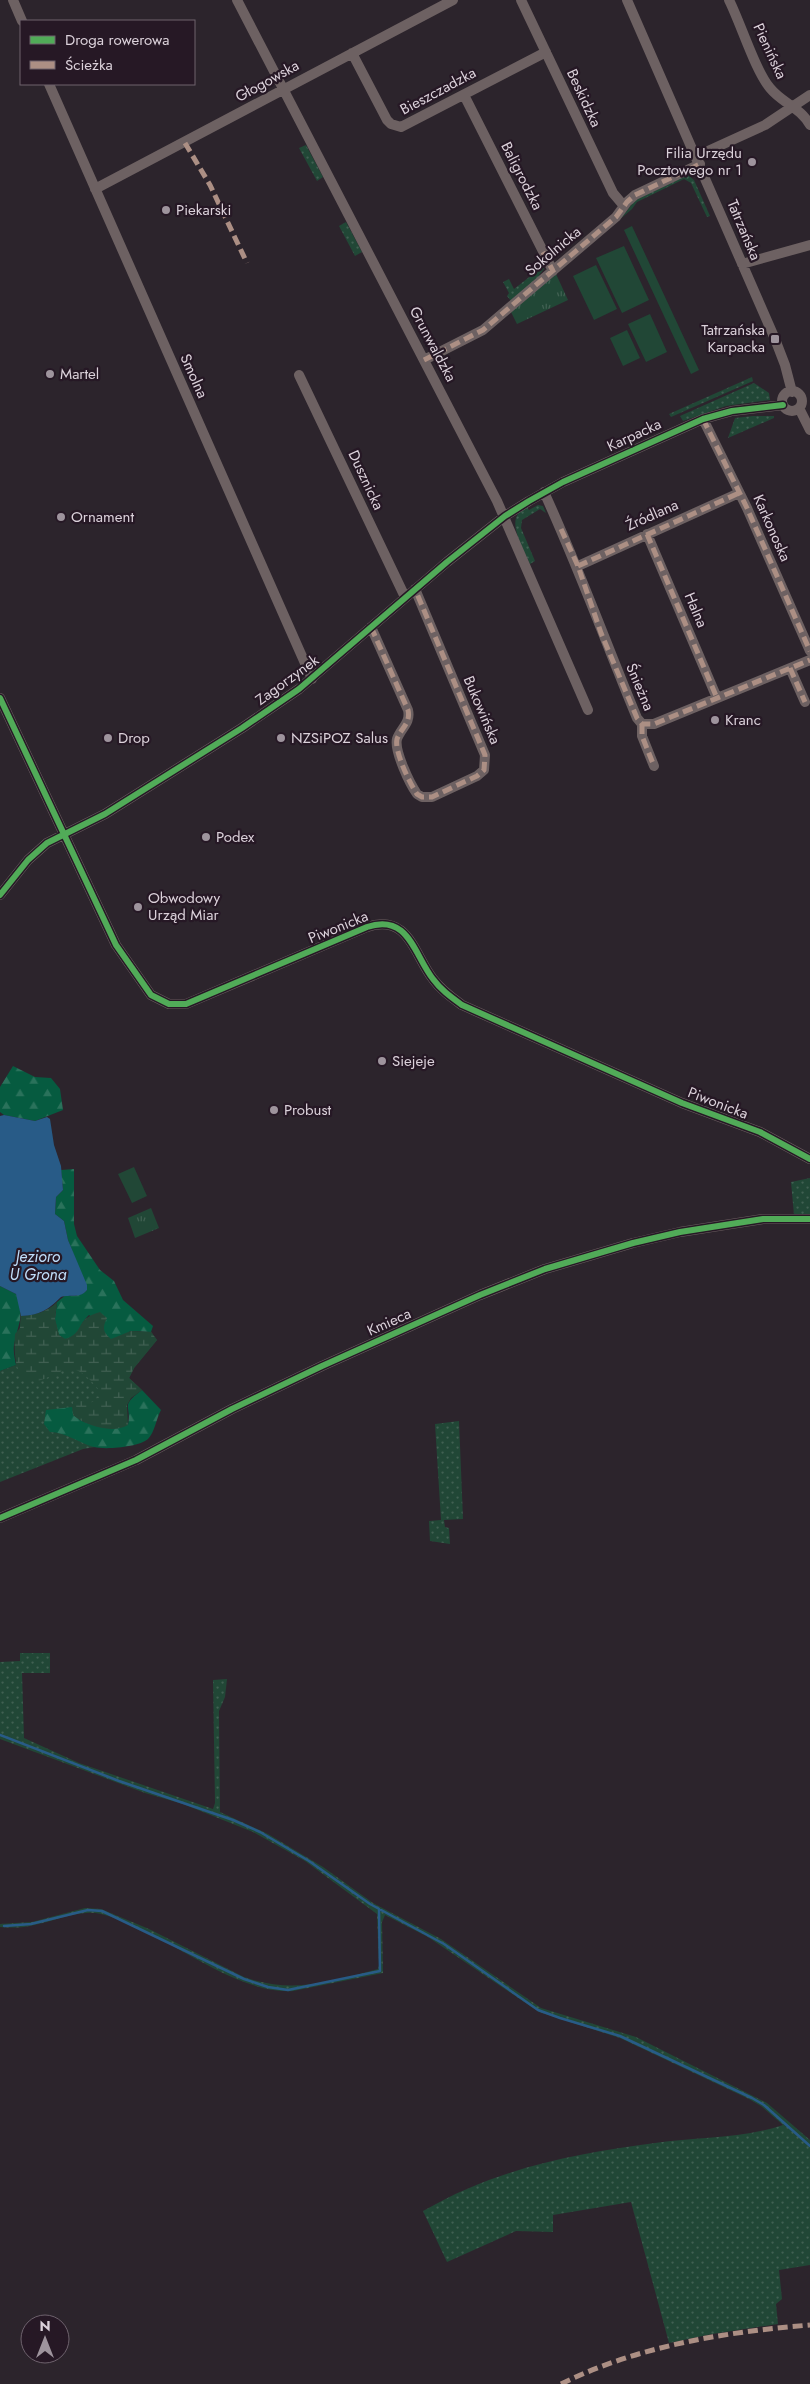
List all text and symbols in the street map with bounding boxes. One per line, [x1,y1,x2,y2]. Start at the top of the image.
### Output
street label: Pienińska [747,19,793,83]
legend [20,20,195,85]
text: Droga rowerowa [65,29,169,51]
text: Ścieżka [65,54,113,76]
street label: Głogowska [231,54,303,108]
street label: Bieszczadzka [396,62,480,120]
street label: Beskidzka [561,65,607,131]
street label: Baligrodzka [495,138,549,214]
place label: Filia Urzędu Pocztowego nr 1 [637,142,742,181]
marker: Filia Urzędu Pocztowego nr 1 [746,156,758,168]
street label: Tatrzańska [721,196,767,264]
place label: Piekarski [176,199,231,221]
marker: Piekarski [160,204,172,216]
street label: Sokolnicka [520,221,586,281]
street label: Grunwaldzka [404,302,462,386]
place label: Tatrzańska Karpacka [701,319,765,358]
marker: Tatrzańska Karpacka [769,333,781,345]
street label: Smolna [174,350,214,402]
place label: Martel [60,363,99,385]
marker: Martel [44,368,56,380]
street label: Karpacka [603,413,665,457]
street label: Dusznicka [343,446,389,514]
street label: Karkonoska [747,491,797,565]
street label: Źródlana [622,494,682,536]
place label: Ornament [71,506,134,528]
marker: Ornament [55,511,67,523]
street label: Halna [679,589,713,631]
street label: Zagorzynek [251,649,324,711]
street label: Śnieżna [620,660,660,714]
street label: Bukowińska [458,672,506,748]
place label: Kranc [725,709,761,731]
marker: Kranc [709,714,721,726]
place label: Drop [118,727,150,749]
place label: NZSiPOZ Salus [291,727,388,749]
marker: Drop [102,732,114,744]
marker: NZSiPOZ Salus [275,732,287,744]
place label: Podex [216,826,255,848]
marker: Podex [200,831,212,843]
place label: Obwodowy Urząd Miar [148,887,221,926]
marker: Obwodowy Urząd Miar [132,901,144,913]
street label: Piwonicka [305,905,371,949]
place label: Siejeje [392,1050,435,1072]
marker: Siejeje [376,1055,388,1067]
street label: Piwonicka [685,1081,751,1125]
place label: Probust [284,1099,332,1121]
marker: Probust [268,1104,280,1116]
water label: Jezioro U Grona [9,1245,67,1286]
street label: Kmieca [363,1303,415,1341]
north arrow [20,2314,70,2364]
text: N [39,2316,51,2336]

